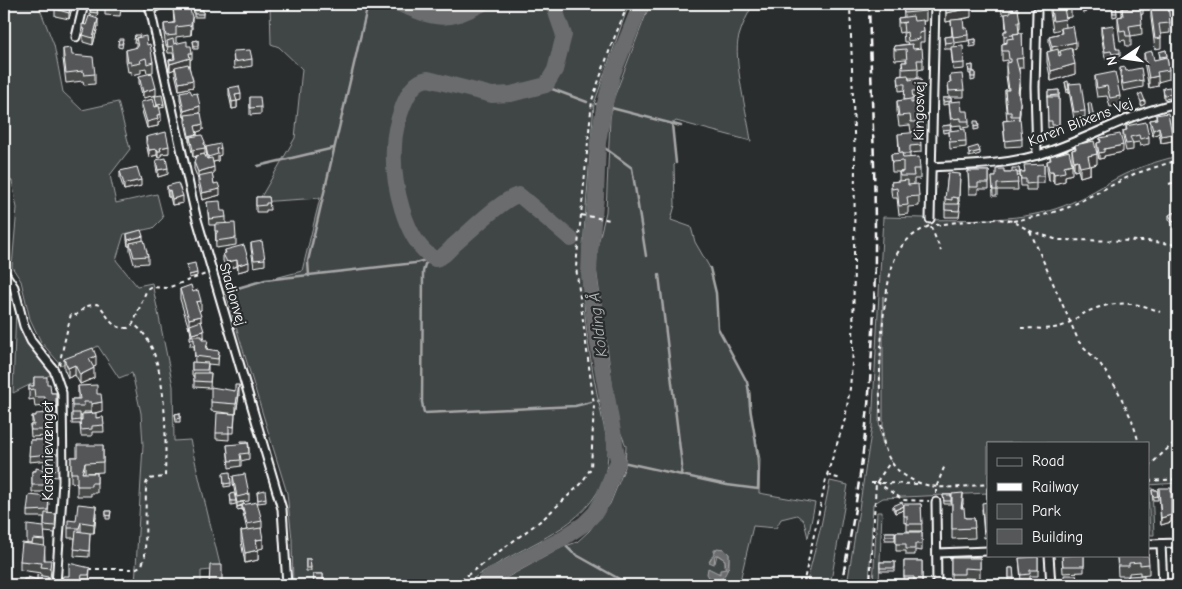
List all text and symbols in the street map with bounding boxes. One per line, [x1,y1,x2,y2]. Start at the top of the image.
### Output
north arrow [1100,32,1150,82]
text: N [1103,54,1121,67]
street label: Kingosvej [909,81,929,141]
street label: Karen Blixens Vej [1025,94,1135,150]
street label: Stadionvej [215,261,251,327]
water label: Kolding Å [584,292,611,358]
street label: Kastanievænget [39,401,57,501]
legend [987,442,1150,556]
text: Road [1032,452,1064,470]
text: Railway [1032,478,1079,496]
text: Park [1032,502,1061,520]
text: Building [1032,528,1083,546]

